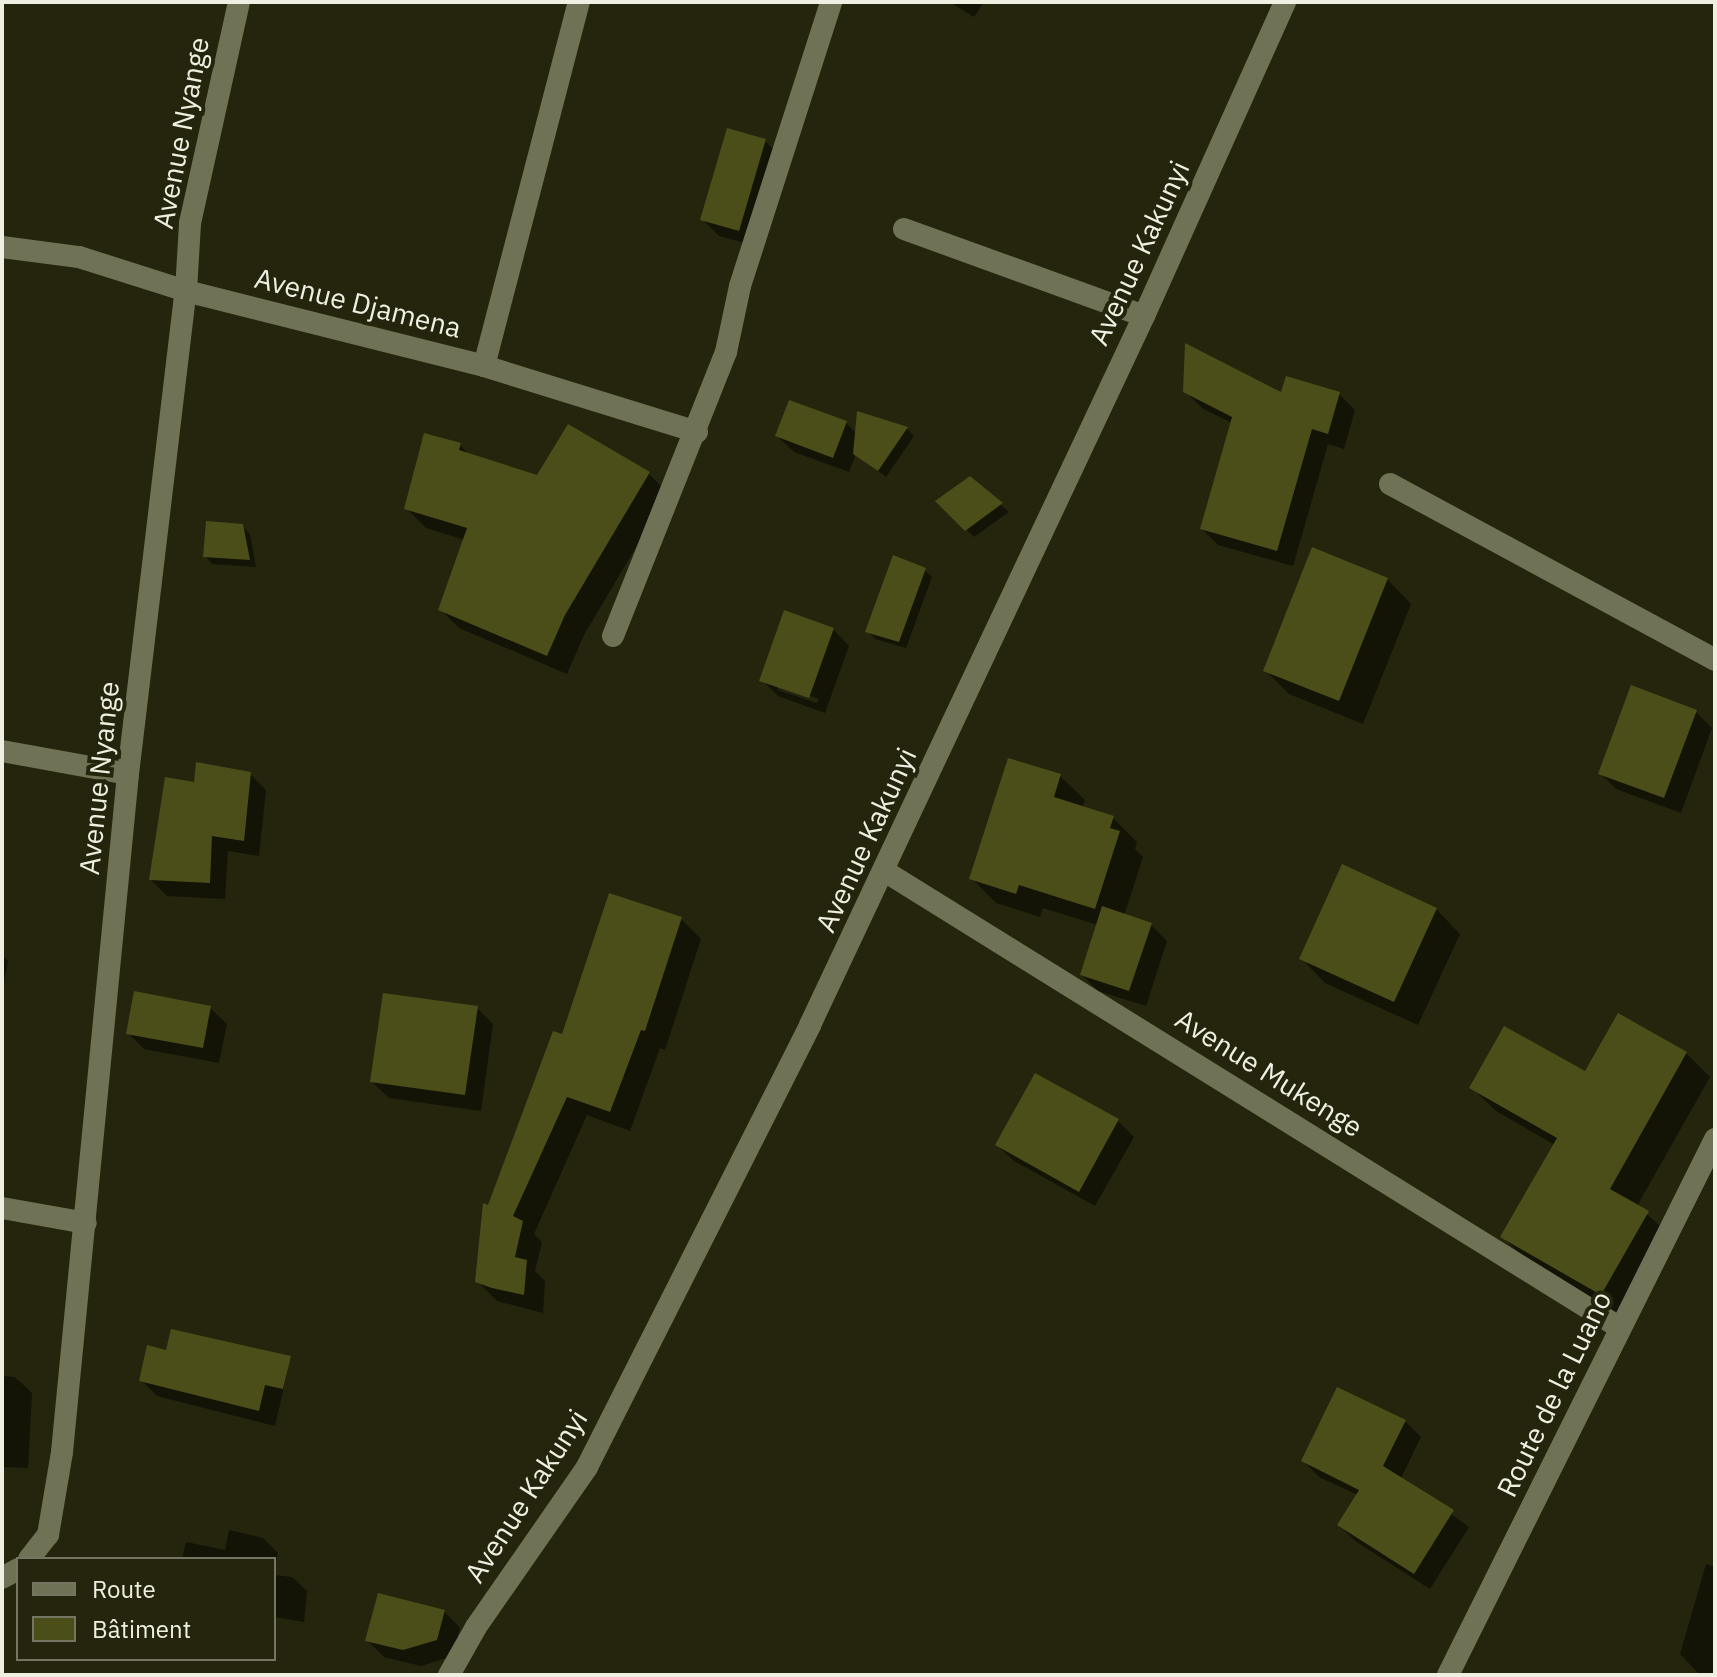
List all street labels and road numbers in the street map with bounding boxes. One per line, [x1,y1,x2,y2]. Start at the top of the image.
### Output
street label: Avenue Nyange [146,34,216,232]
street label: Avenue Kakunyi [1082,156,1196,350]
street label: Avenue Djamena [251,261,465,345]
street label: Avenue Nyange [72,680,126,876]
street label: Avenue Kakunyi [809,743,923,937]
street label: Avenue Mukenge [1169,1002,1369,1144]
street label: Route de la Luano [1490,1286,1618,1502]
street label: Avenue Kakunyi [458,1403,594,1589]

